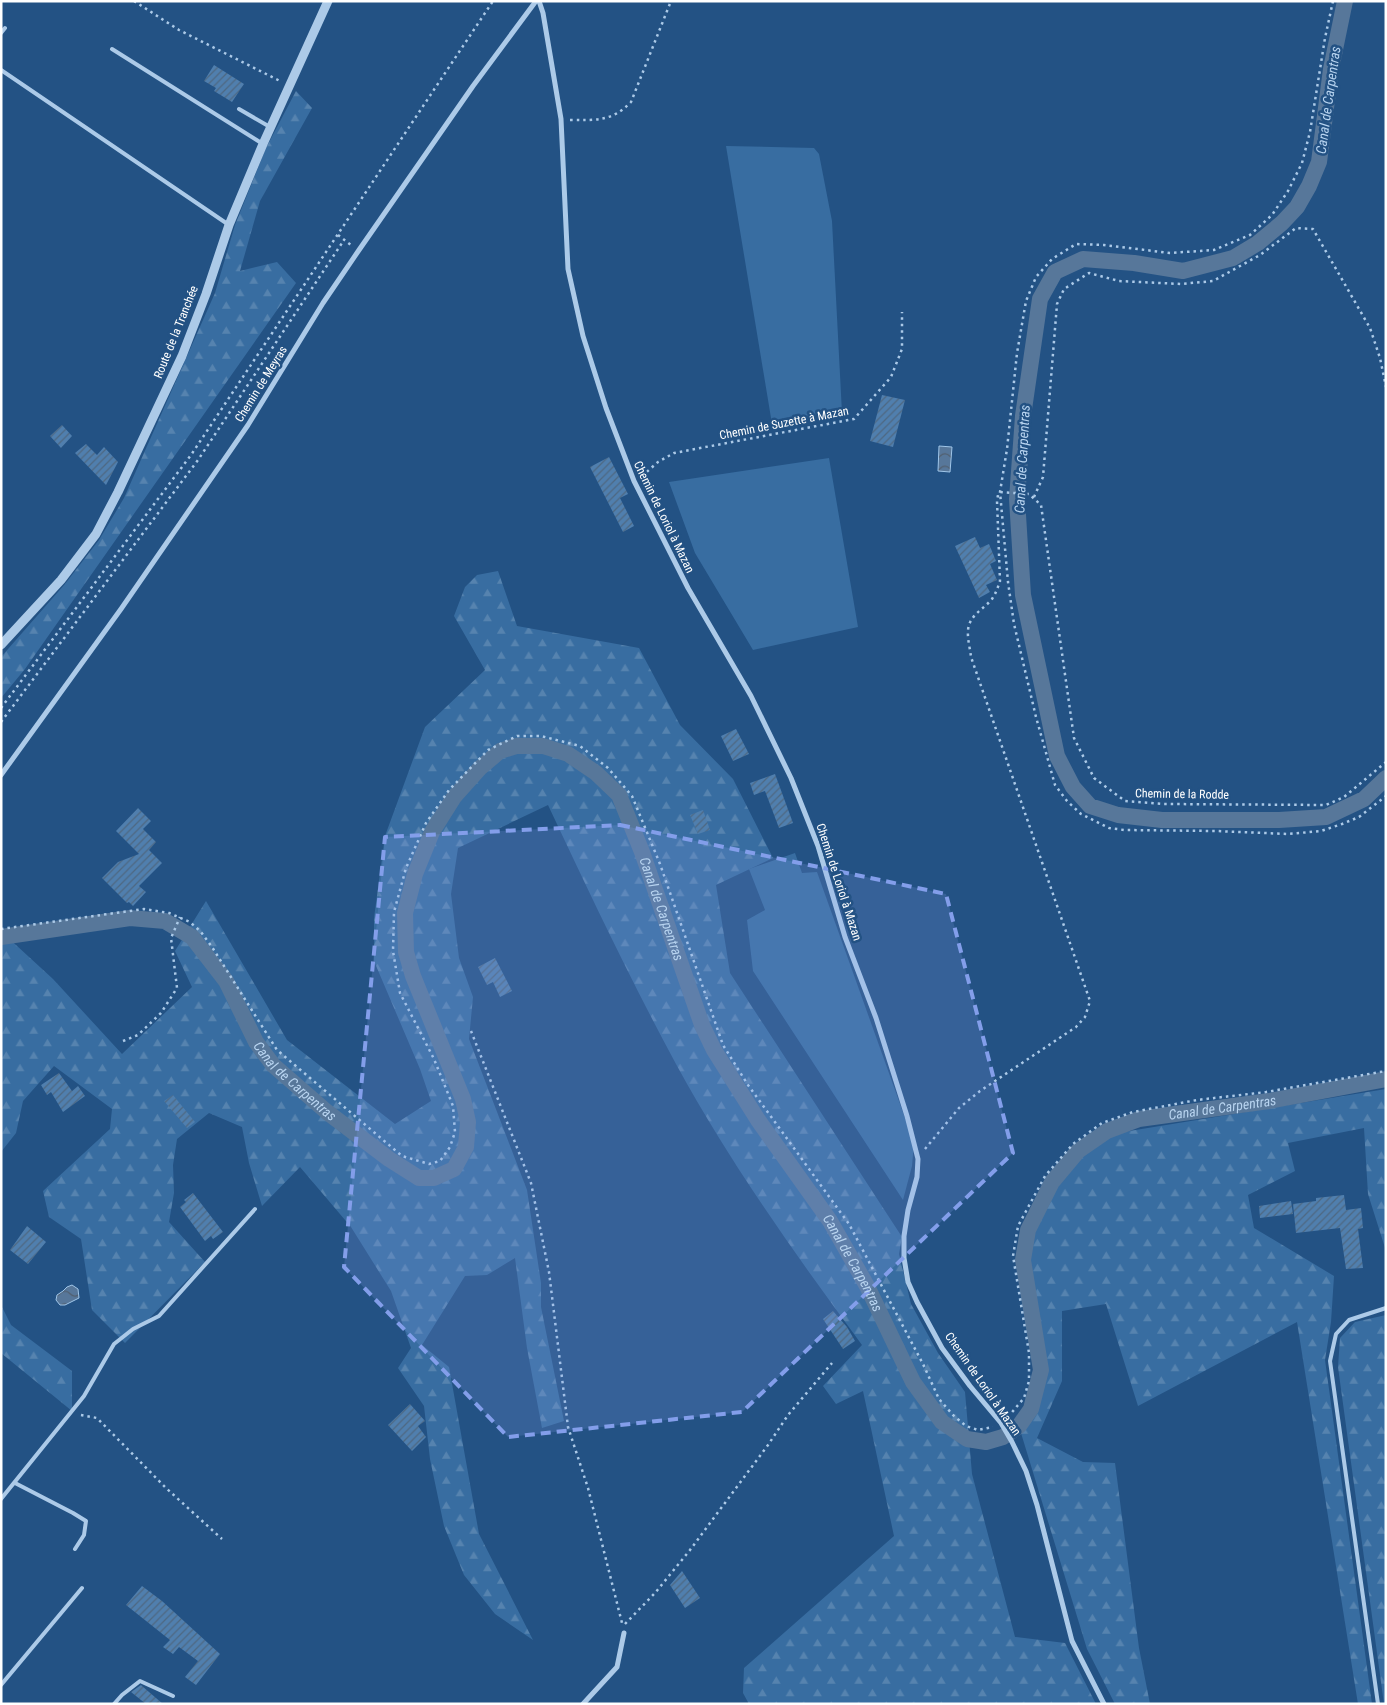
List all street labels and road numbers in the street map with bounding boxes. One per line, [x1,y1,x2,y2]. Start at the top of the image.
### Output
street label: Route de la Tranchée [151,283,201,380]
street label: Chemin de Meyras [232,343,290,425]
street label: Chemin de Suzette à Mazan [718,404,850,442]
street label: Chemin de Loriol à Mazan [631,459,697,575]
street label: Chemin de la Rodde [1135,786,1230,802]
street label: Chemin de Loriol à Mazan [813,821,865,943]
street label: Chemin de Loriol à Mazan [942,1330,1024,1438]

